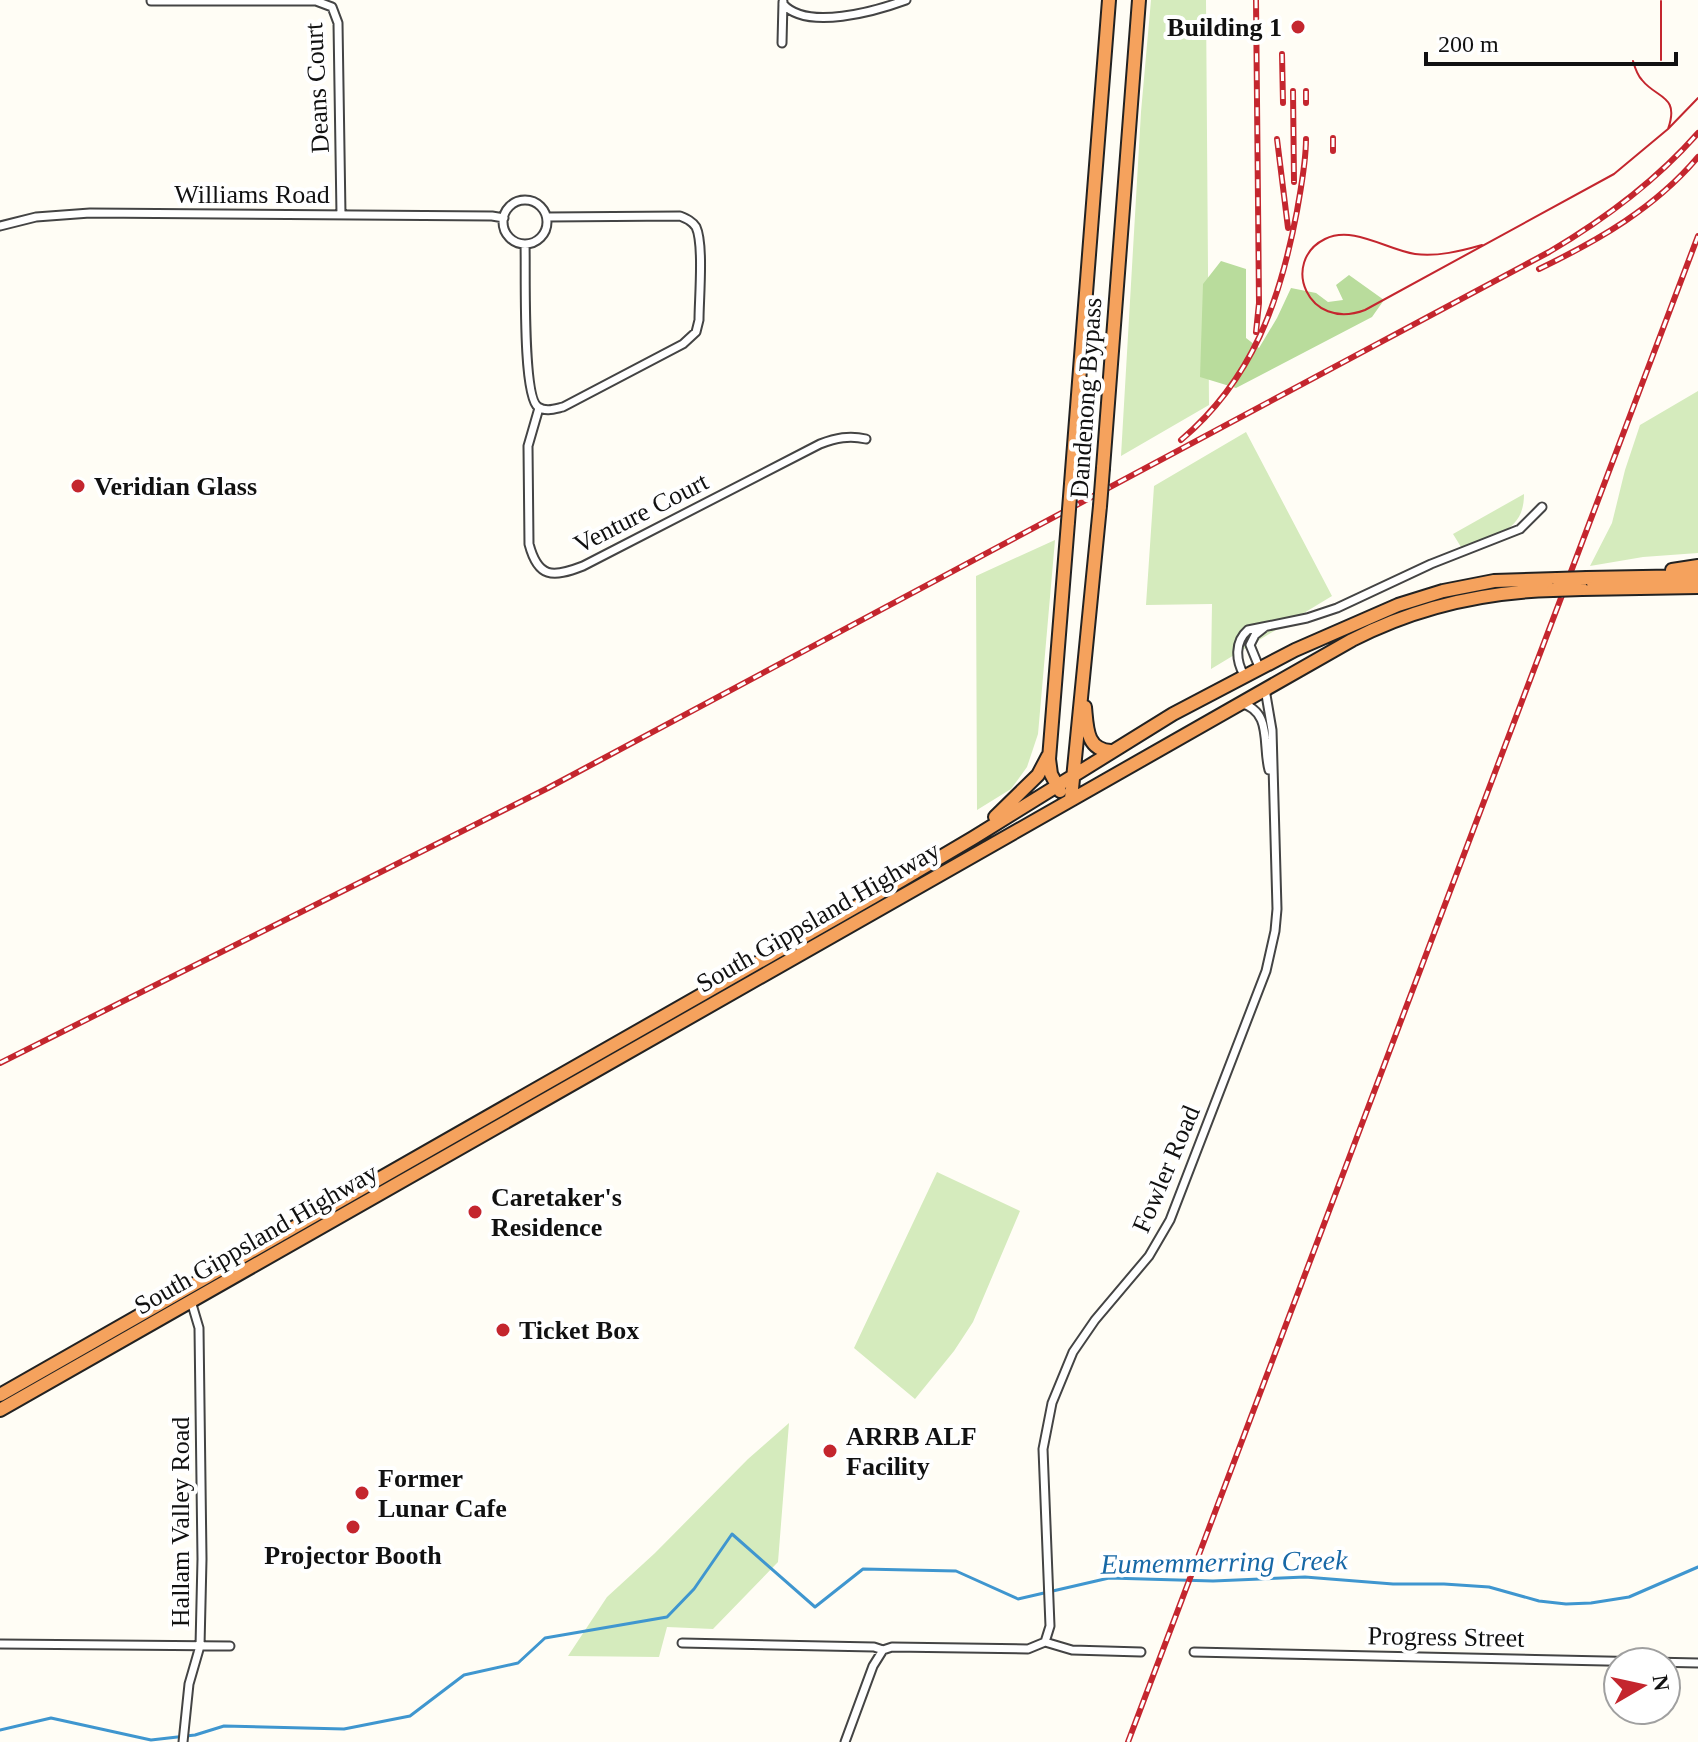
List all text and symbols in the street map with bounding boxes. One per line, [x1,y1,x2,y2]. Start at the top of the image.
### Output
place label: Building 1 [1167,13,1282,42]
scale bar [1426,16,1676,66]
marker: Building 1 [1289,18,1307,36]
street label: Deans Court [299,21,335,154]
text: 200 m [1438,31,1499,57]
street label: Williams Road [174,180,330,209]
street label: Dandenong Bypass [1065,296,1107,500]
street label: Venture Court [569,466,714,559]
place label: Veridian Glass [94,472,257,501]
marker: Veridian Glass [69,477,87,495]
street label: South Gippsland Highway [691,835,945,999]
street label: Fowler Road [1126,1101,1206,1237]
street label: South Gippsland Highway [129,1157,383,1321]
place label: Caretaker's Residence [491,1183,622,1242]
marker: Caretaker's Residence [466,1203,484,1221]
place label: Ticket Box [519,1316,639,1345]
marker: Ticket Box [494,1321,512,1339]
street label: Hallam Valley Road [166,1417,195,1627]
place label: ARRB ALF Facility [846,1422,977,1481]
marker: ARRB ALF Facility [821,1442,839,1460]
place label: Former Lunar Cafe [378,1464,507,1523]
marker: Former Lunar Cafe [353,1484,371,1502]
marker: Projector Booth [344,1518,362,1536]
place label: Projector Booth [264,1541,442,1570]
water label: Eumemmerring Creek [1099,1544,1348,1580]
street label: Progress Street [1367,1621,1525,1653]
north arrow [1602,1646,1682,1726]
text: N [1648,1673,1675,1693]

